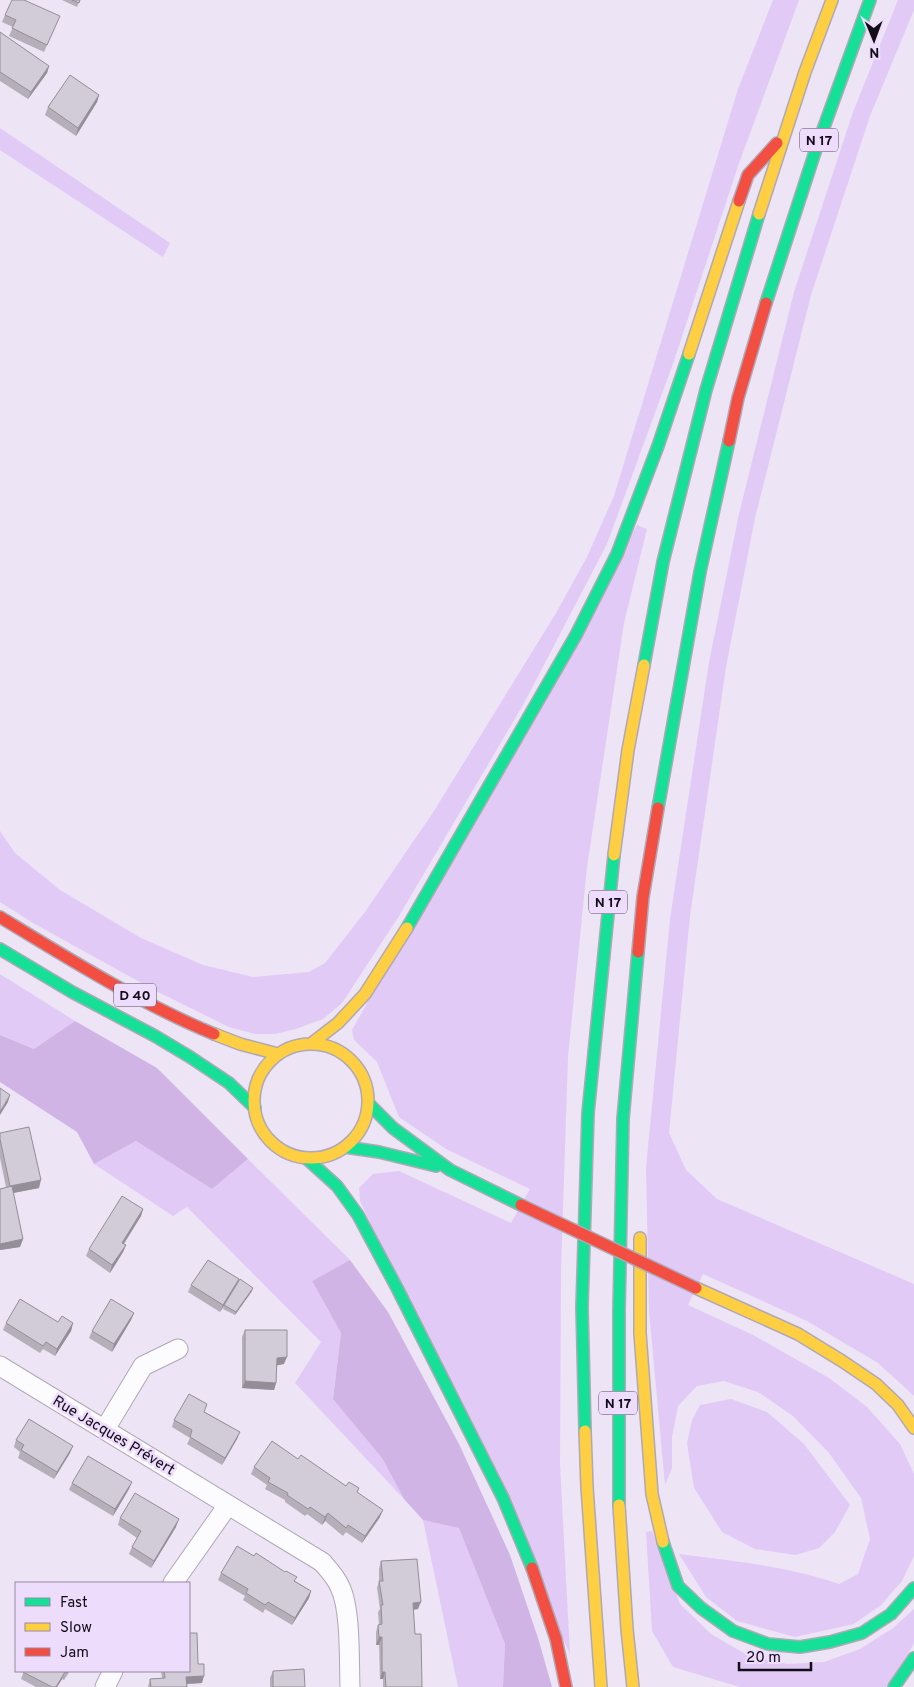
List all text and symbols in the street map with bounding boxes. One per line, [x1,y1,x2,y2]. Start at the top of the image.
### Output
north arrow [849,15,899,65]
text: N [869,43,879,60]
road number: N 17 [800,128,838,152]
road number: N 17 [589,890,627,914]
road number: D 40 [114,984,156,1006]
street label: Rue Jacques Prévert [49,1392,178,1480]
road number: N 17 [599,1392,637,1415]
legend [15,1582,190,1672]
text: Fast [60,1594,88,1613]
text: Slow [60,1619,92,1638]
scale bar [739,1640,812,1672]
text: Jam [60,1644,89,1663]
text: 20 m [746,1649,781,1668]

